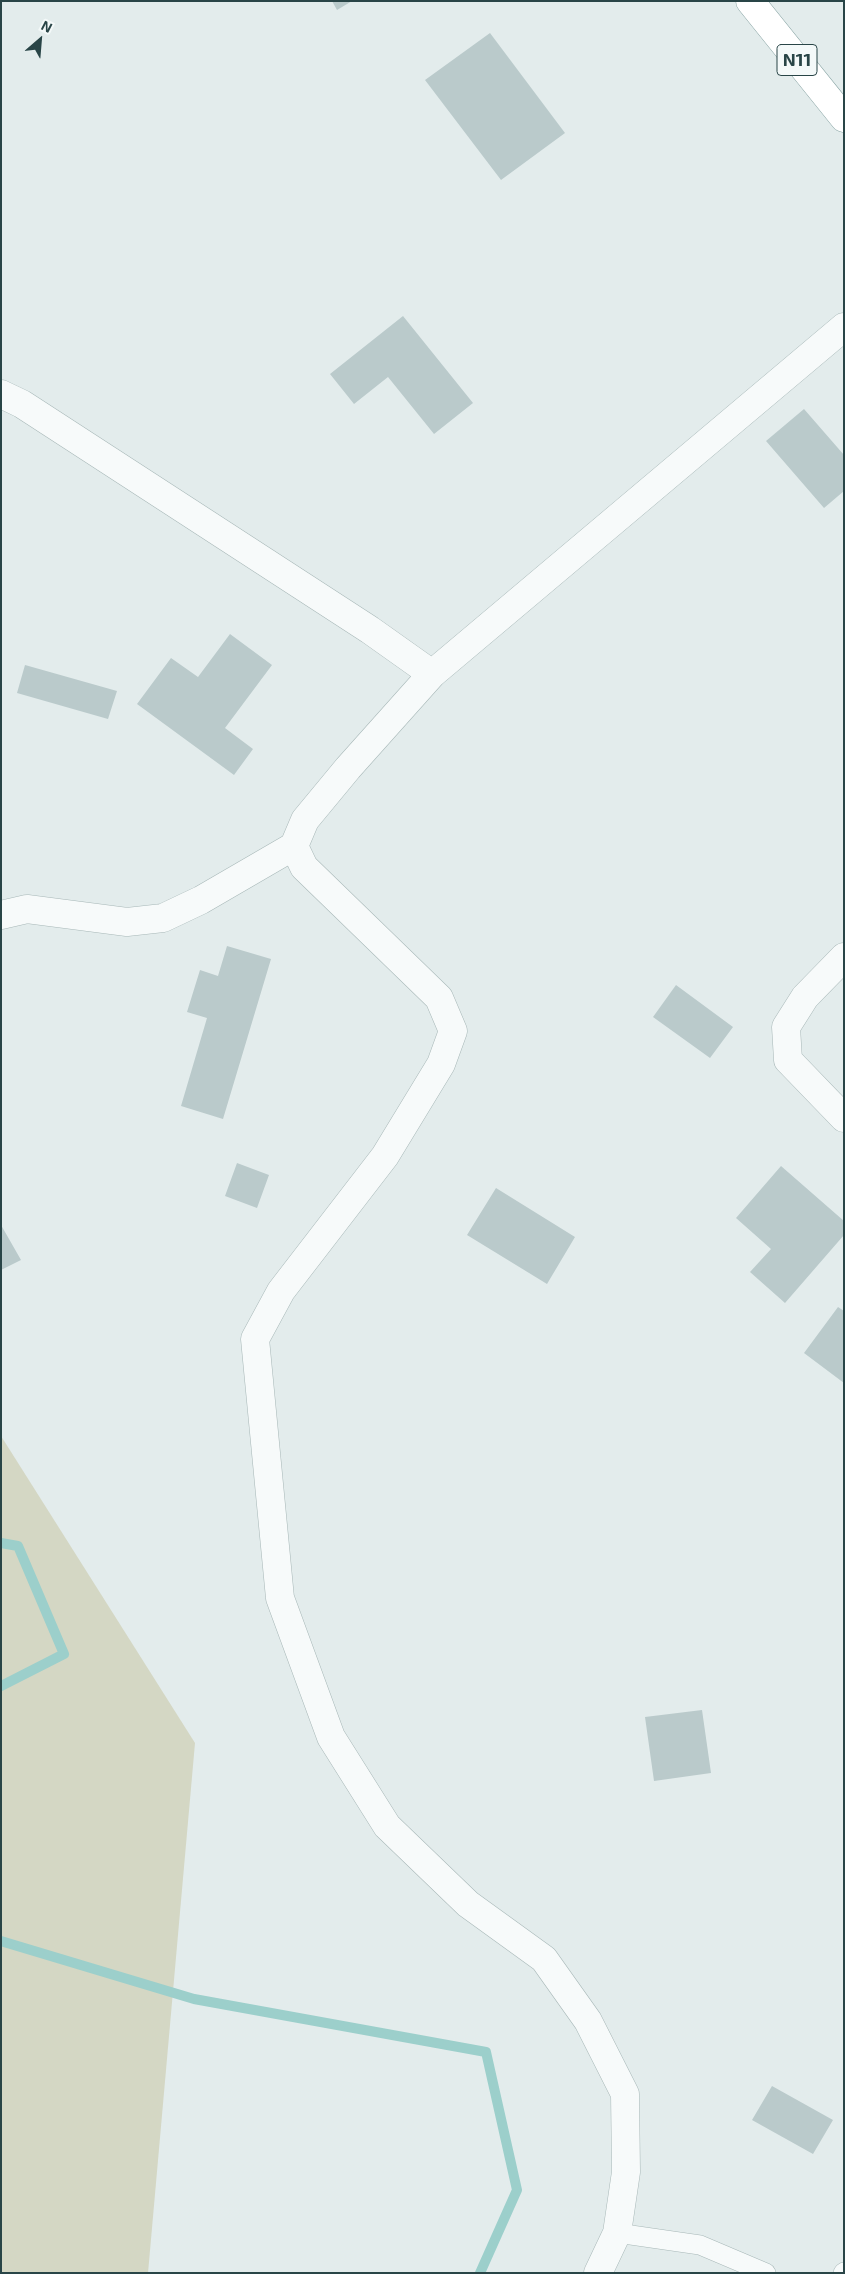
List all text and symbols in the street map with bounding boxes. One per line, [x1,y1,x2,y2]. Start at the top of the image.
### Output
north arrow [15,15,65,65]
text: N [39,16,55,36]
road number: N11 [777,44,817,76]

